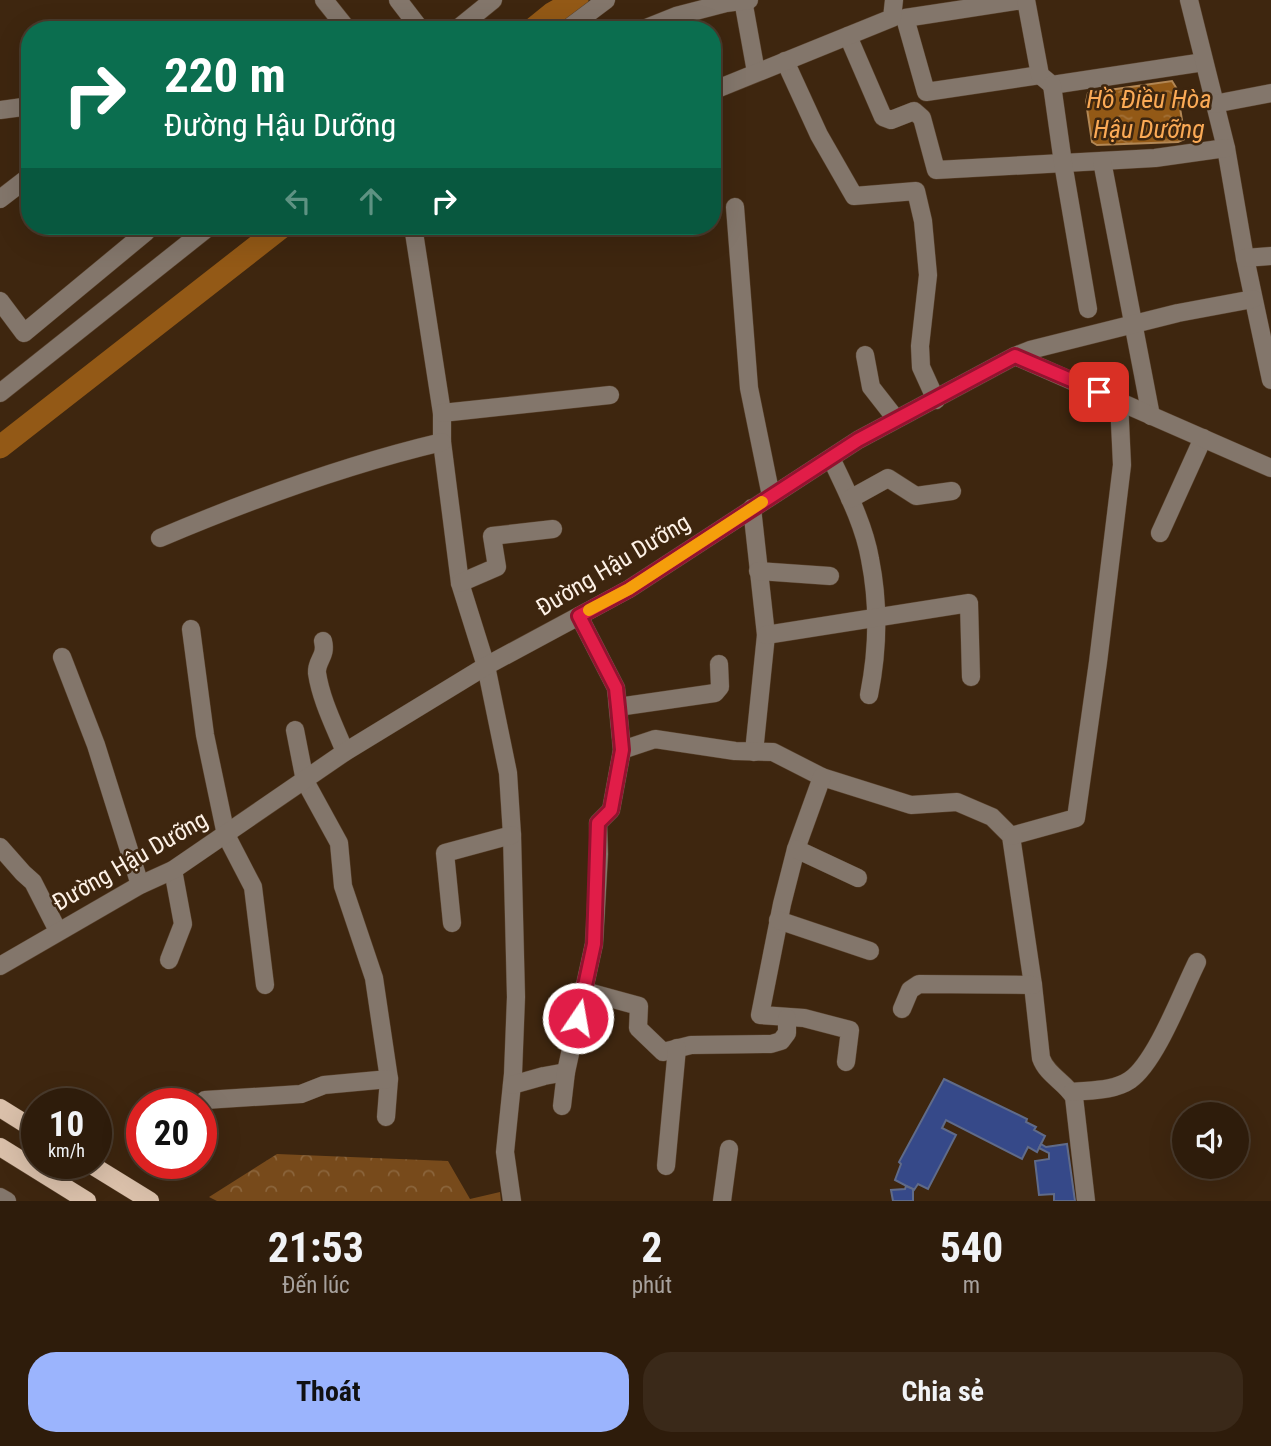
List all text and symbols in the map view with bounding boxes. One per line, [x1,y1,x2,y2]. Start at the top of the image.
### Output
text: 220 m [164,47,286,104]
icon: right [49,49,140,140]
water label: Hồ Điều Hòa Hậu Dưỡng [1086,84,1212,144]
text: Đường Hậu Dưỡng [164,106,396,144]
icon: left [279,182,317,220]
icon: ahead [352,182,390,220]
icon: right [425,182,463,220]
pin [1069,362,1129,422]
icon: arrive [1080,373,1118,411]
street label: Đường Hậu Dưỡng [531,508,695,622]
street label: Đường Hậu Dưỡng [48,805,212,917]
position arrow [541,981,615,1055]
speed limit sign: 20 [126,1088,217,1179]
map controls [1172,1102,1249,1179]
button: sound [1172,1102,1249,1179]
text: 10 [49,1104,84,1145]
text: km/h [48,1140,85,1161]
text: 21:53 [268,1223,364,1272]
text: 2 [641,1223,662,1272]
text: 540 [940,1223,1003,1272]
text: Đến lúc [282,1272,350,1299]
text: phút [632,1272,672,1299]
text: m [963,1272,980,1299]
button: Thoát [28,1352,629,1432]
button: Chia sẻ [643,1352,1243,1432]

